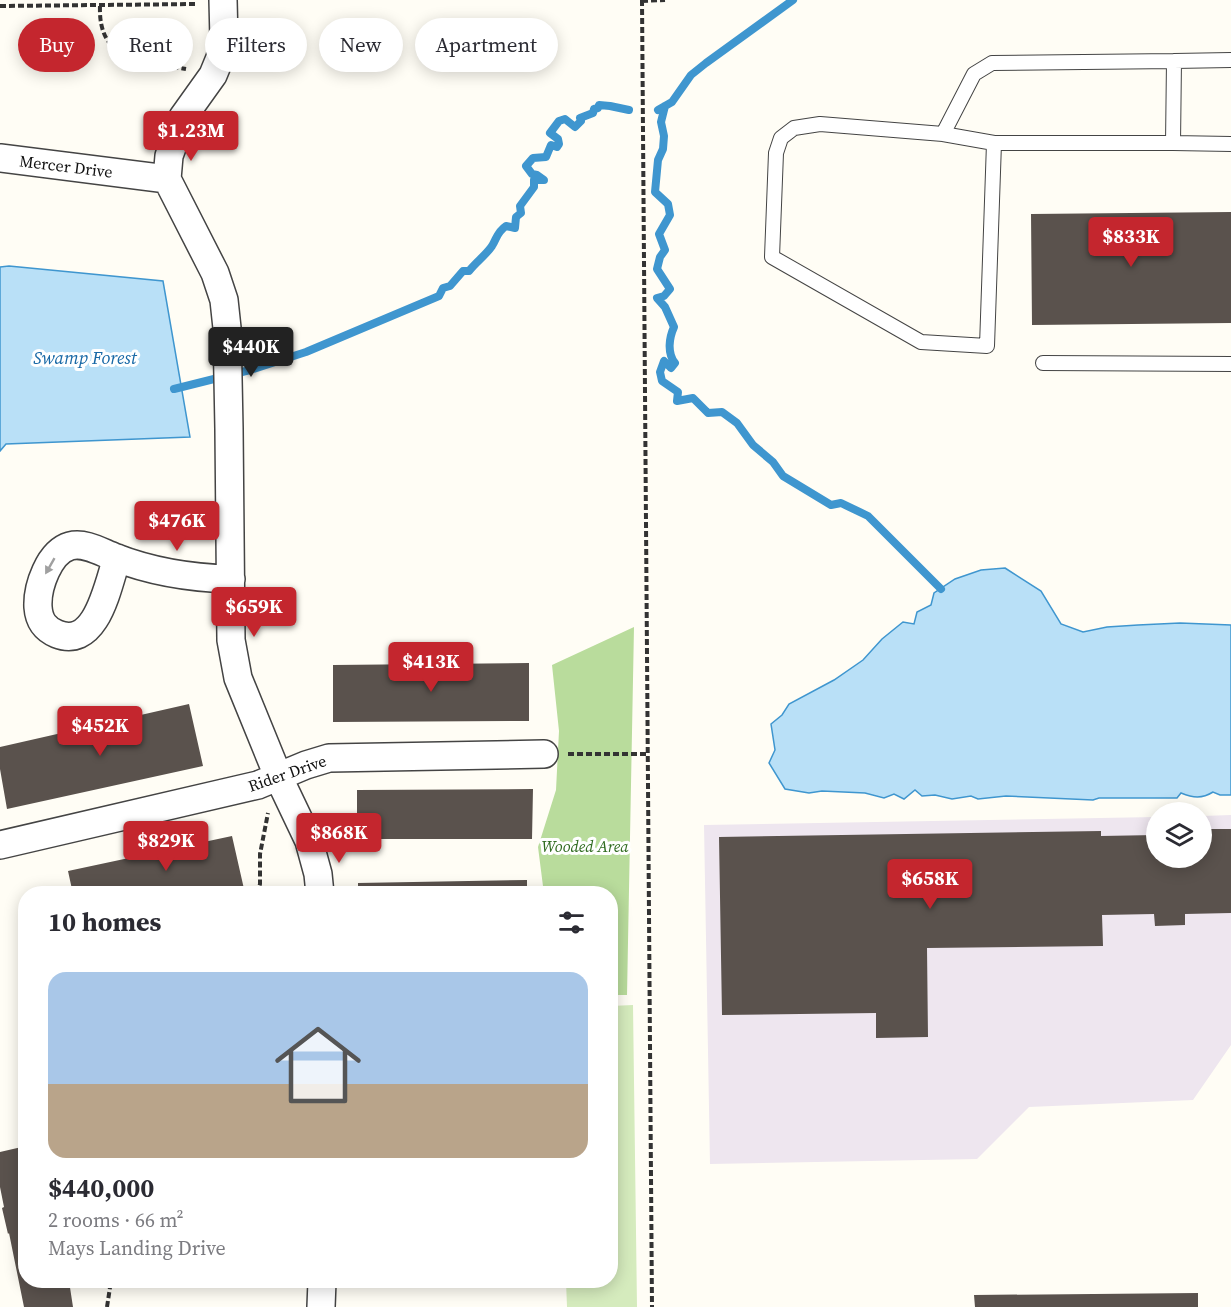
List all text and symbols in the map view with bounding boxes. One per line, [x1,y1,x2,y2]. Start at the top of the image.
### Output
chip: Buy [18,18,95,72]
chip: Rent [107,18,193,72]
chip: Filters [205,18,307,72]
chip: New [319,18,403,72]
chip: Apartment [415,18,558,72]
pin: $1.23M [142,111,240,162]
text: $1.23M [157,116,225,144]
street label: Mercer Drive [18,149,114,183]
pin: $833K [1089,217,1173,268]
text: $833K [1102,222,1160,250]
pin: $440K [209,327,293,378]
text: $440K [222,332,280,360]
water label: Swamp Forest [33,345,138,370]
pin: $476K [135,501,219,552]
text: $476K [148,506,206,534]
one-way arrow [45,558,55,575]
pin: $659K [212,587,296,638]
text: $659K [225,592,283,620]
pin: $413K [389,642,473,693]
text: $413K [402,647,460,675]
pin: $452K [58,706,142,757]
text: $452K [71,711,129,739]
street label: Rider Drive [245,749,329,797]
map controls [1146,802,1212,868]
button: layers [1146,802,1212,868]
pin: $868K [297,813,381,864]
text: $868K [310,818,368,846]
pin: $829K [124,821,208,872]
text: $829K [137,826,195,854]
park label: Wooded Area [541,835,629,857]
pin: $658K [888,859,972,910]
text: $658K [901,864,959,892]
text: 10 homes [48,904,161,940]
icon: filters [555,906,588,939]
icon: home [264,1011,372,1119]
text: $440,000 [48,1170,154,1206]
text: 2 rooms · 66 m² [48,1206,184,1234]
text: Mays Landing Drive [48,1234,226,1262]

